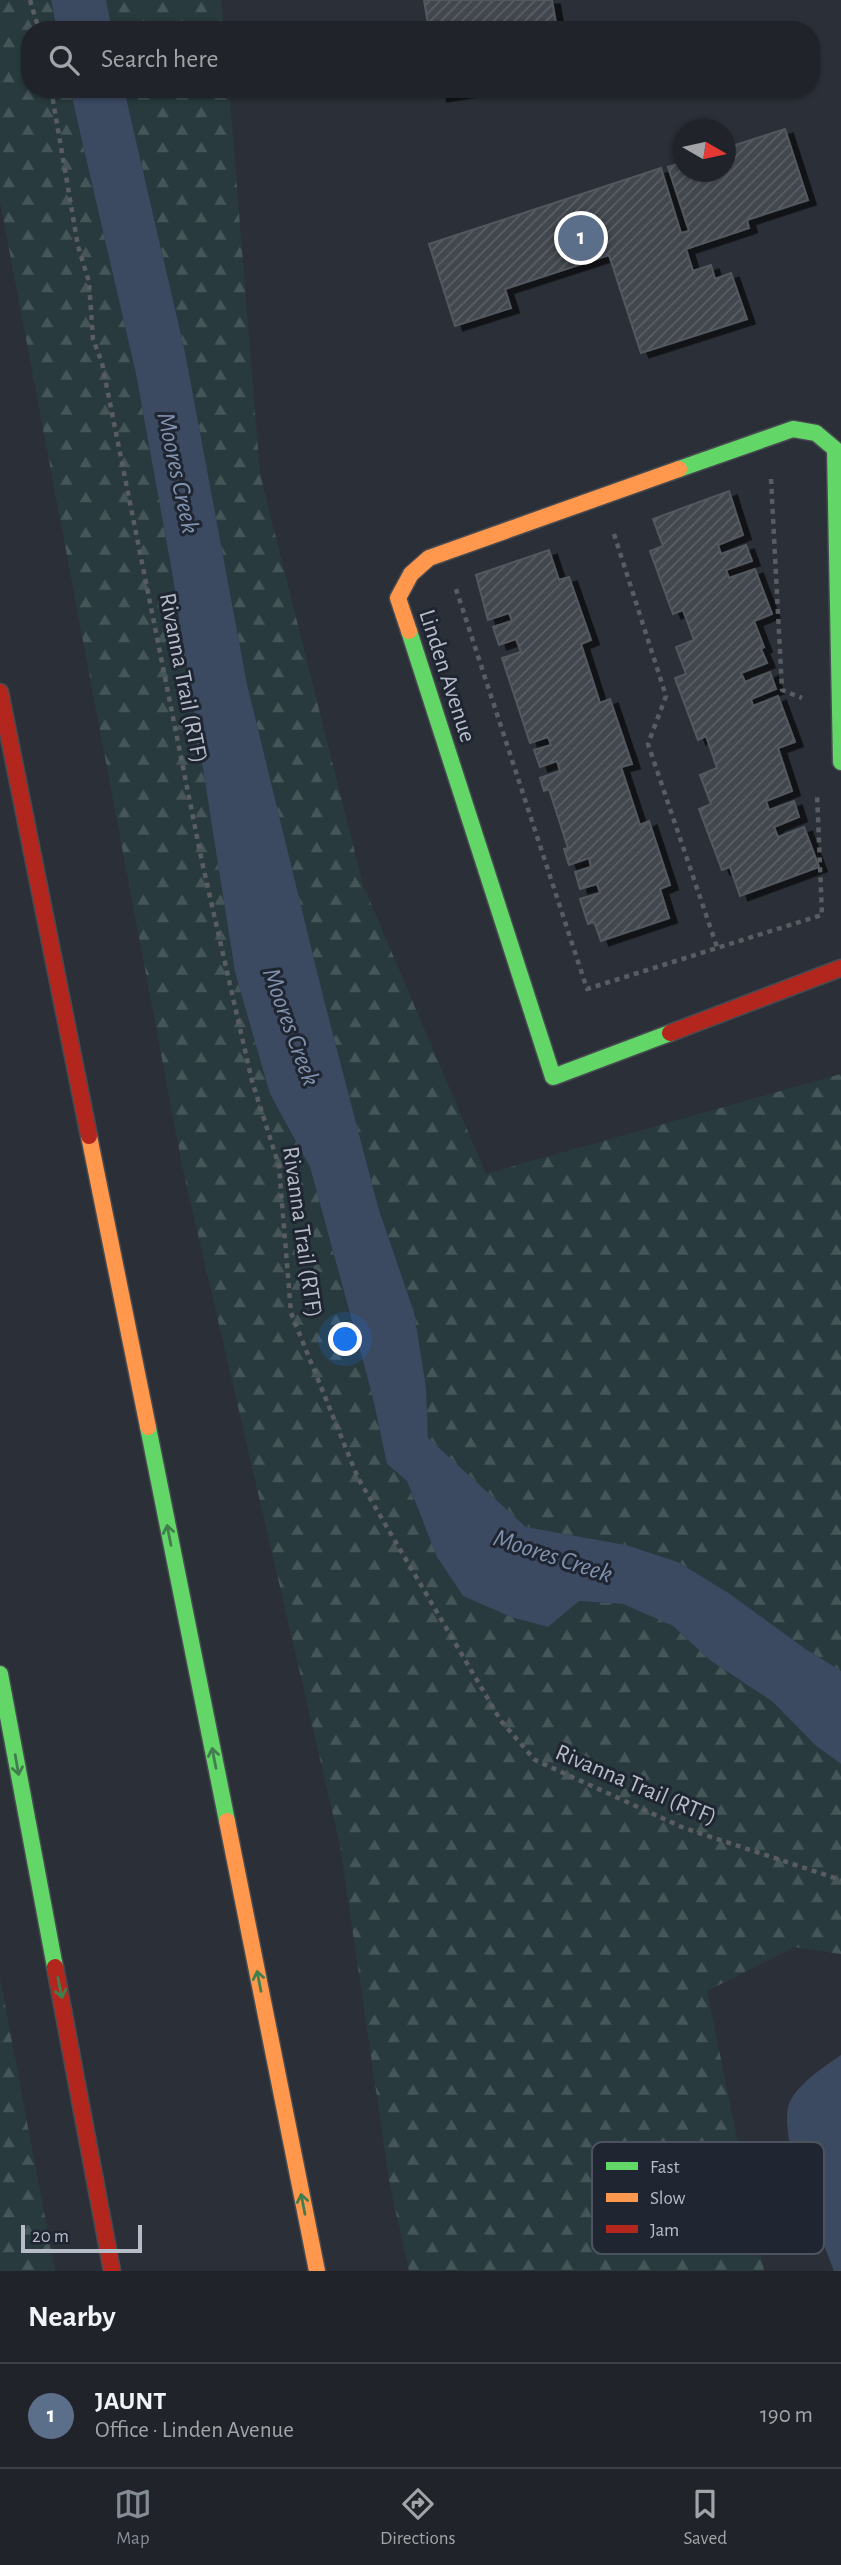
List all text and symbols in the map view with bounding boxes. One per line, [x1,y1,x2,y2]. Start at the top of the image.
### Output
search box [21,21,820,98]
icon: search [45,41,83,79]
text: Search here [101,46,219,72]
north arrow [673,119,736,182]
pin: 1 [558,212,604,264]
water label: Moores Creek [152,410,204,536]
street label: Rivanna Trail (RTF) [155,591,211,765]
street label: Linden Avenue [414,607,480,745]
water label: Moores Creek [258,965,324,1089]
street label: Rivanna Trail (RTF) [278,1145,326,1319]
your location [328,1322,362,1356]
one-way arrow [162,1524,175,1547]
water label: Moores Creek [490,1525,616,1587]
street label: Rivanna Trail (RTF) [552,1740,720,1830]
one-way arrow [206,1747,220,1770]
one-way arrow [10,1753,24,1776]
one-way arrow [251,1970,265,1993]
one-way arrow [53,1976,67,1999]
legend [592,2142,824,2254]
text: Fast [650,2158,680,2177]
text: Slow [650,2189,686,2208]
one-way arrow [296,2193,310,2216]
text: Jam [650,2221,679,2240]
scale bar [21,2222,142,2254]
text: 20 m [32,2227,69,2246]
text: Nearby [28,2302,116,2332]
text: JAUNT [95,2388,166,2414]
text: 1 [47,2404,55,2427]
text: 190 m [760,2404,813,2427]
text: Office · Linden Avenue [95,2419,294,2442]
tab: Map [114,2485,152,2550]
tab: Directions [380,2485,456,2550]
tab: Saved [684,2485,727,2550]

